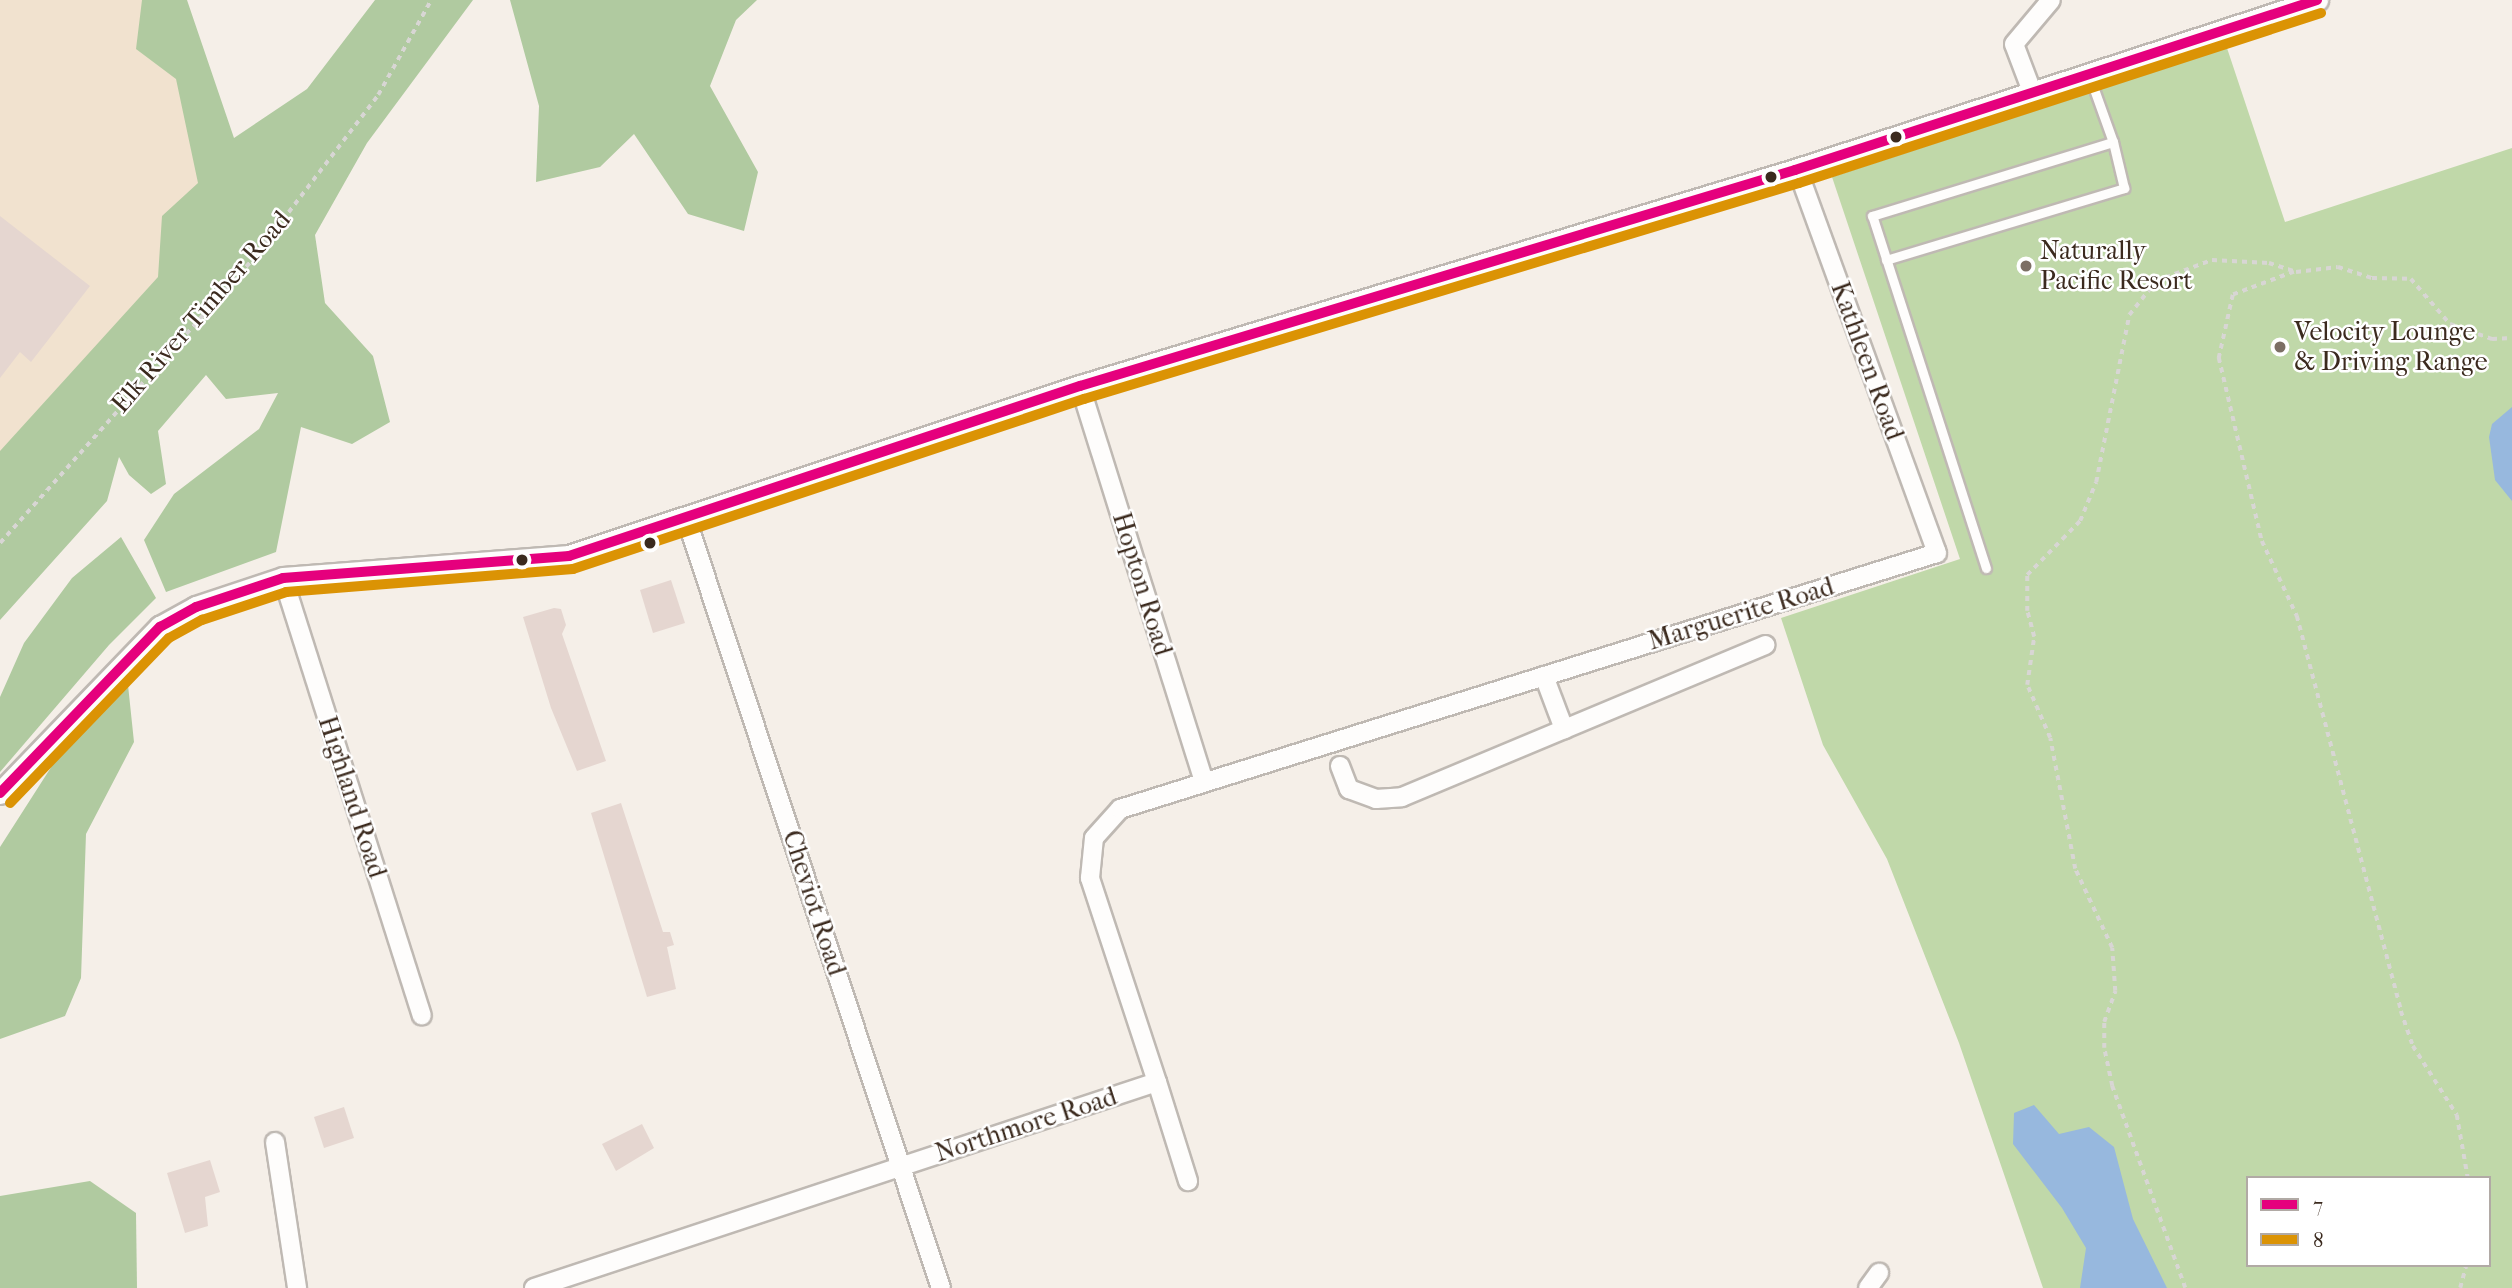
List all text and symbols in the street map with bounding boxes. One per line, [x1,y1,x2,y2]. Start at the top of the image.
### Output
unlabelled marker [1889,130,1903,144]
unlabelled marker [1764,170,1778,184]
street label: Elk River Timber Road [105,205,297,419]
place label: Naturally Pacific Resort [2040,235,2193,296]
marker: Naturally Pacific Resort [2018,258,2034,274]
street label: Kathleen Road [1824,278,1910,444]
place label: Velocity Lounge & Driving Range [2294,316,2488,378]
marker: Velocity Lounge & Driving Range [2272,339,2288,355]
street label: Hopton Road [1105,508,1179,660]
unlabelled marker [643,536,657,550]
unlabelled marker [515,553,529,567]
street label: Marguerite Road [1644,571,1838,657]
street label: Highland Road [311,712,393,882]
street label: Cheviot Road [776,826,852,980]
street label: Northmore Road [931,1081,1121,1169]
legend [2246,1176,2491,1267]
text: 7 [2313,1193,2323,1217]
text: 8 [2313,1228,2324,1252]

